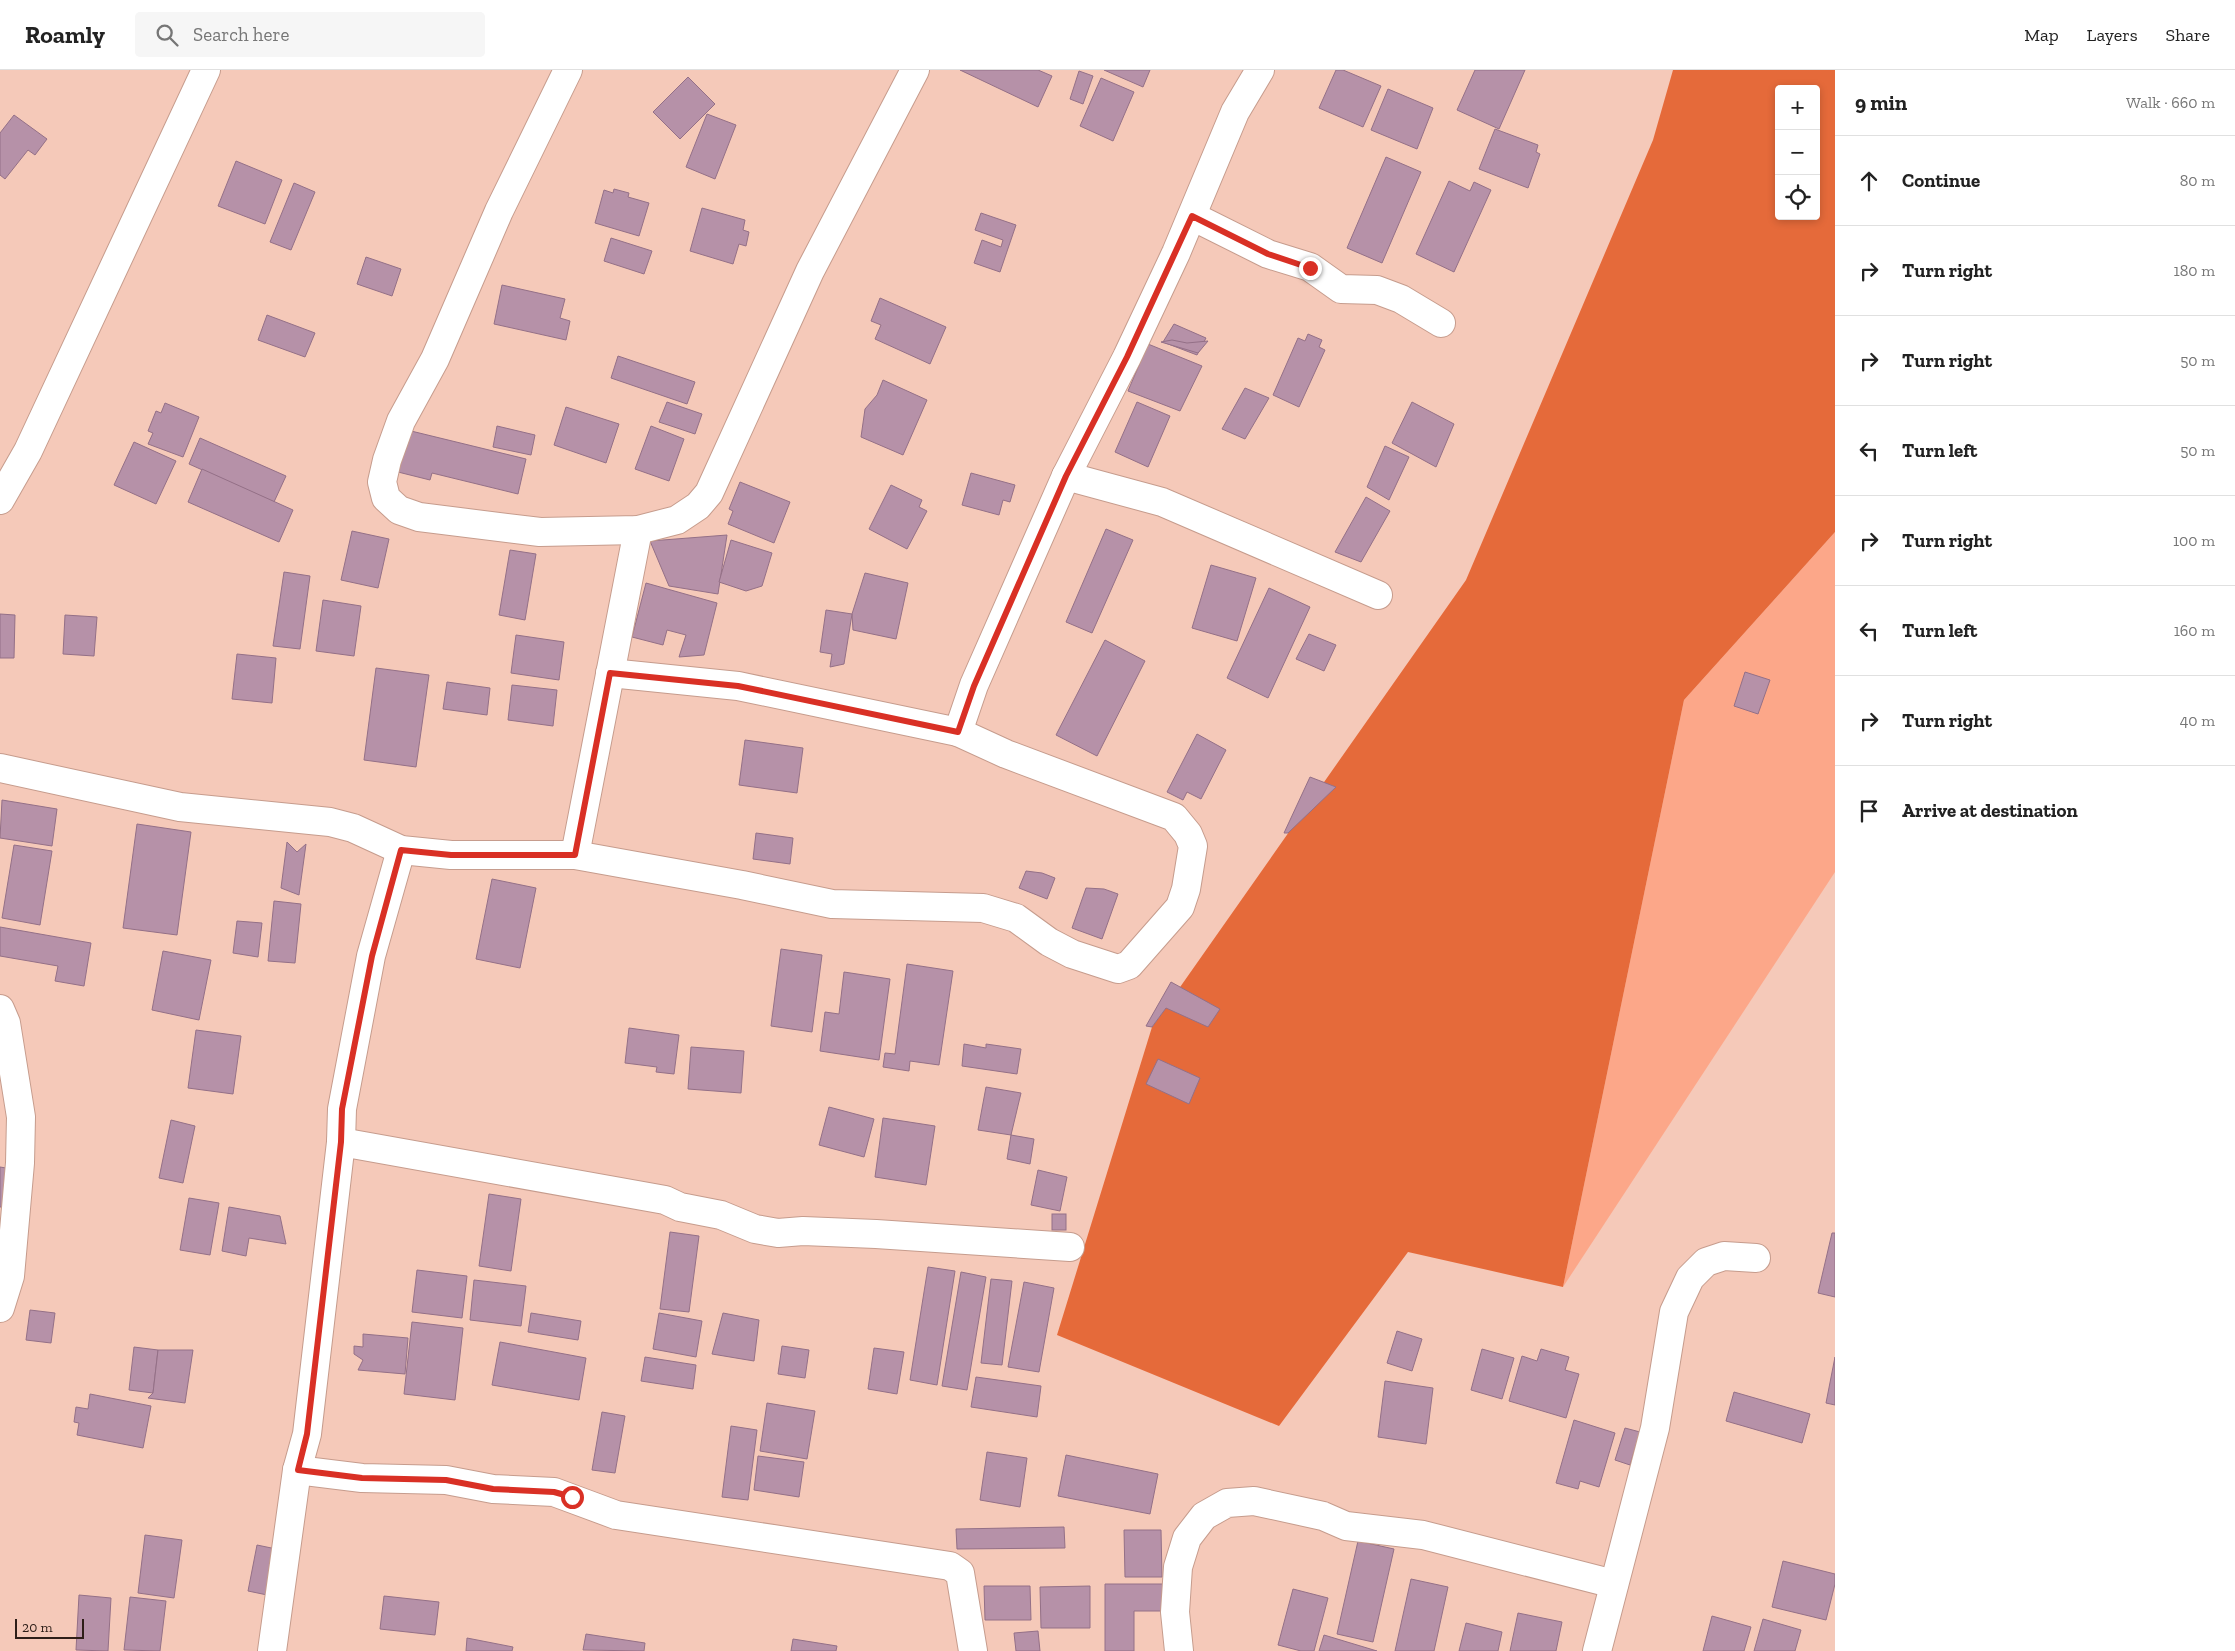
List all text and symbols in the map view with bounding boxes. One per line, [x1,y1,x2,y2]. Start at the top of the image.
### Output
search box [135,12,485,57]
text: Roamly [25,20,105,49]
icon: search [153,21,181,49]
text: Search here [193,23,289,46]
text: Map [2024,24,2059,46]
text: Layers [2087,24,2138,46]
text: Share [2166,24,2210,46]
map controls [1775,85,1820,220]
button: + [1775,85,1820,130]
text: 9 min [1855,90,1907,115]
text: Walk · 660 m [2126,93,2215,112]
button: − [1775,130,1820,175]
icon: ahead [1855,167,1883,195]
text: Continue [1902,169,1980,192]
text: 80 m [2180,171,2215,190]
button: locate [1775,175,1820,220]
route end [1299,257,1322,280]
icon: right [1855,257,1883,285]
text: Turn right [1902,259,1992,282]
text: 180 m [2174,261,2215,280]
icon: right [1855,347,1883,375]
text: Turn right [1902,349,1992,372]
text: 50 m [2180,351,2215,370]
icon: left [1855,437,1883,465]
text: Turn left [1902,439,1977,462]
text: 50 m [2180,441,2215,460]
icon: right [1855,527,1883,555]
text: Turn right [1902,529,1992,552]
text: 100 m [2173,531,2215,550]
icon: left [1855,617,1883,645]
text: Turn left [1902,619,1977,642]
text: 160 m [2174,621,2215,640]
icon: right [1855,707,1883,735]
text: Turn right [1902,709,1992,732]
text: 40 m [2180,711,2215,730]
icon: arrive [1855,797,1883,825]
text: Arrive at destination [1902,799,2078,822]
route start [561,1486,584,1509]
scale bar [15,1616,84,1639]
text: 20 m [22,1619,53,1636]

